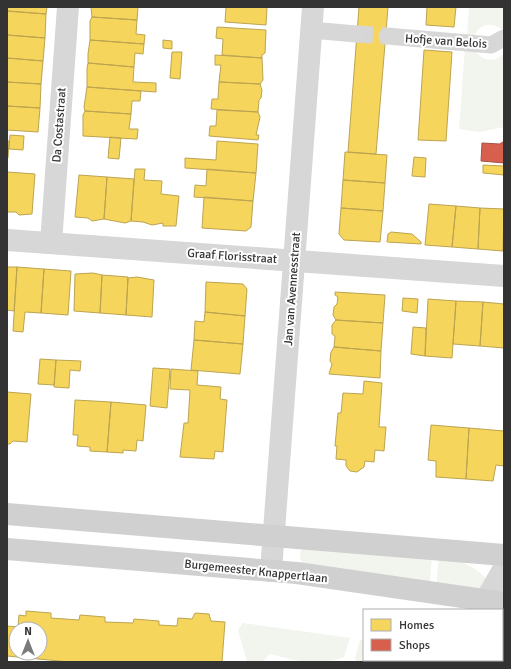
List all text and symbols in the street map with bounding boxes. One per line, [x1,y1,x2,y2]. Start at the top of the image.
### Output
street label: Hofje van Belois [405,31,487,52]
street label: Da Costastraat [49,87,70,163]
street label: Jan van Avennesstraat [281,232,304,346]
street label: Graaf Florisstraat [187,246,277,267]
street label: Burgemeester Knappertlaan [184,557,328,586]
legend [363,609,503,661]
text: Homes [399,618,434,633]
north arrow [8,621,48,661]
text: N [24,625,32,638]
text: Shops [399,638,430,653]

